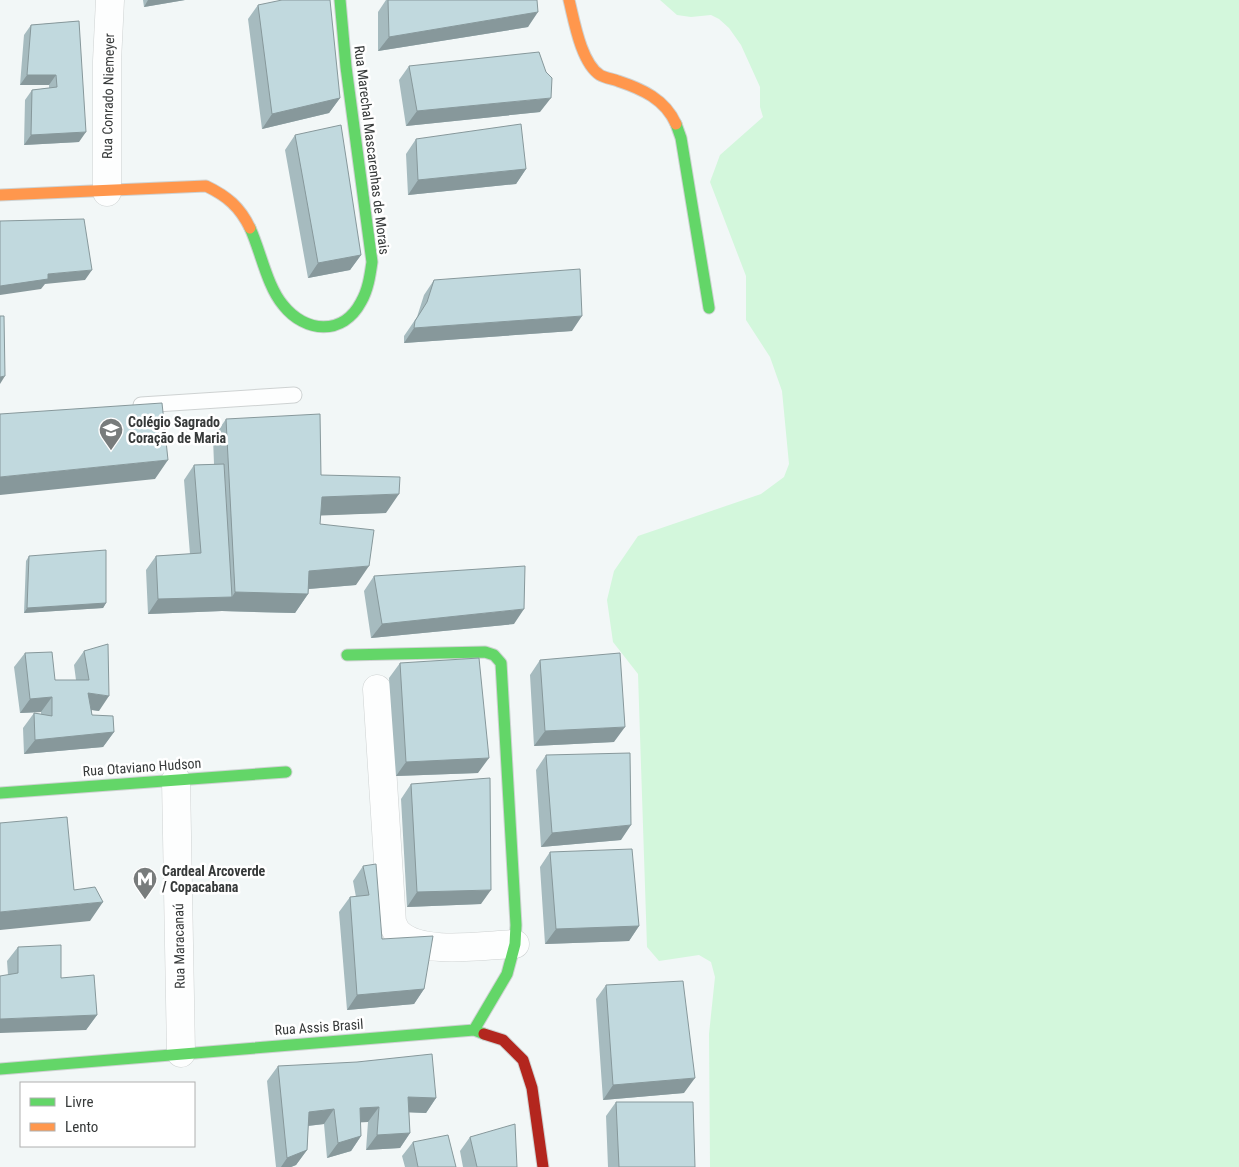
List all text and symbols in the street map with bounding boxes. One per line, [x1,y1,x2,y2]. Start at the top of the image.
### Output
street label: Rua Conrado Niemeyer [99,33,117,159]
street label: Rua Marechal Mascarenhas de Morais [351,45,393,255]
place label: Colégio Sagrado Coração de Maria [128,414,226,446]
school or university icon: Colégio Sagrado Coração de Maria [98,417,124,451]
street label: Rua Otaviano Hudson [82,755,202,779]
place label: Cardeal Arcoverde / Copacabana [162,863,266,895]
metro station icon: Cardeal Arcoverde / Copacabana [132,866,158,900]
street label: Rua Maracanaú [170,903,188,989]
street label: Rua Assis Brasil [274,1016,364,1038]
legend [20,1082,195,1147]
text: Livre [65,1093,93,1111]
text: Lento [65,1118,98,1136]

